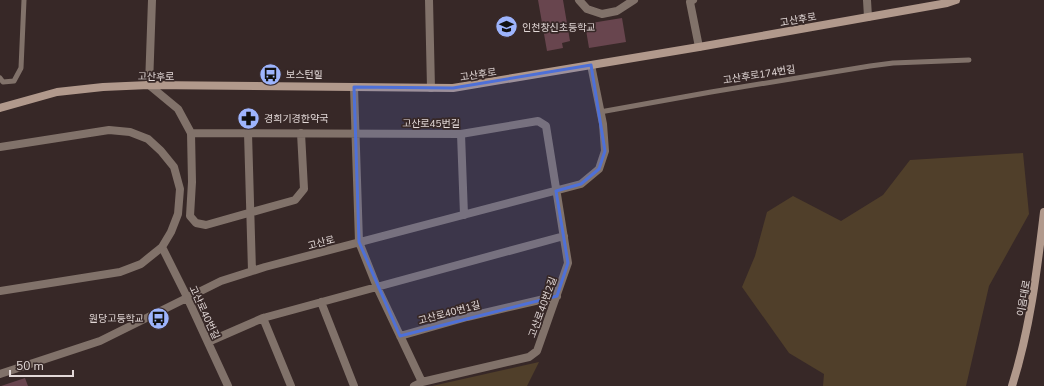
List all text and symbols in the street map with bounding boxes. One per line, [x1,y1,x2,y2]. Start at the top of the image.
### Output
street label: 고산후로 [779,10,818,30]
school or university icon: 인천창신초등학교 [494,14,520,40]
place label: 인천창신초등학교 [522,21,596,35]
bus stop icon: 보스턴힐 [258,61,284,87]
street label: 고산후로174번길 [722,62,796,88]
street label: 고산후로 [459,65,497,85]
place label: 보스턴힐 [286,68,323,82]
street label: 고산후로 [138,70,174,84]
pharmacy icon: 경희기경한약국 [236,105,262,131]
place label: 경희기경한약국 [264,112,328,126]
street label: 고산로45번길 [402,117,460,131]
street label: 고산로 [306,233,336,253]
street label: 고산로40번2길 [525,275,560,340]
street label: 이음대로 [1014,279,1034,318]
street label: 고산로40번길 [185,283,223,342]
street label: 고산로40번1길 [417,298,482,328]
bus stop icon: 원당고등학교 [146,305,172,331]
place label: 원당고등학교 [89,312,144,326]
scale bar [10,352,73,378]
text: 50 m [16,358,44,374]

